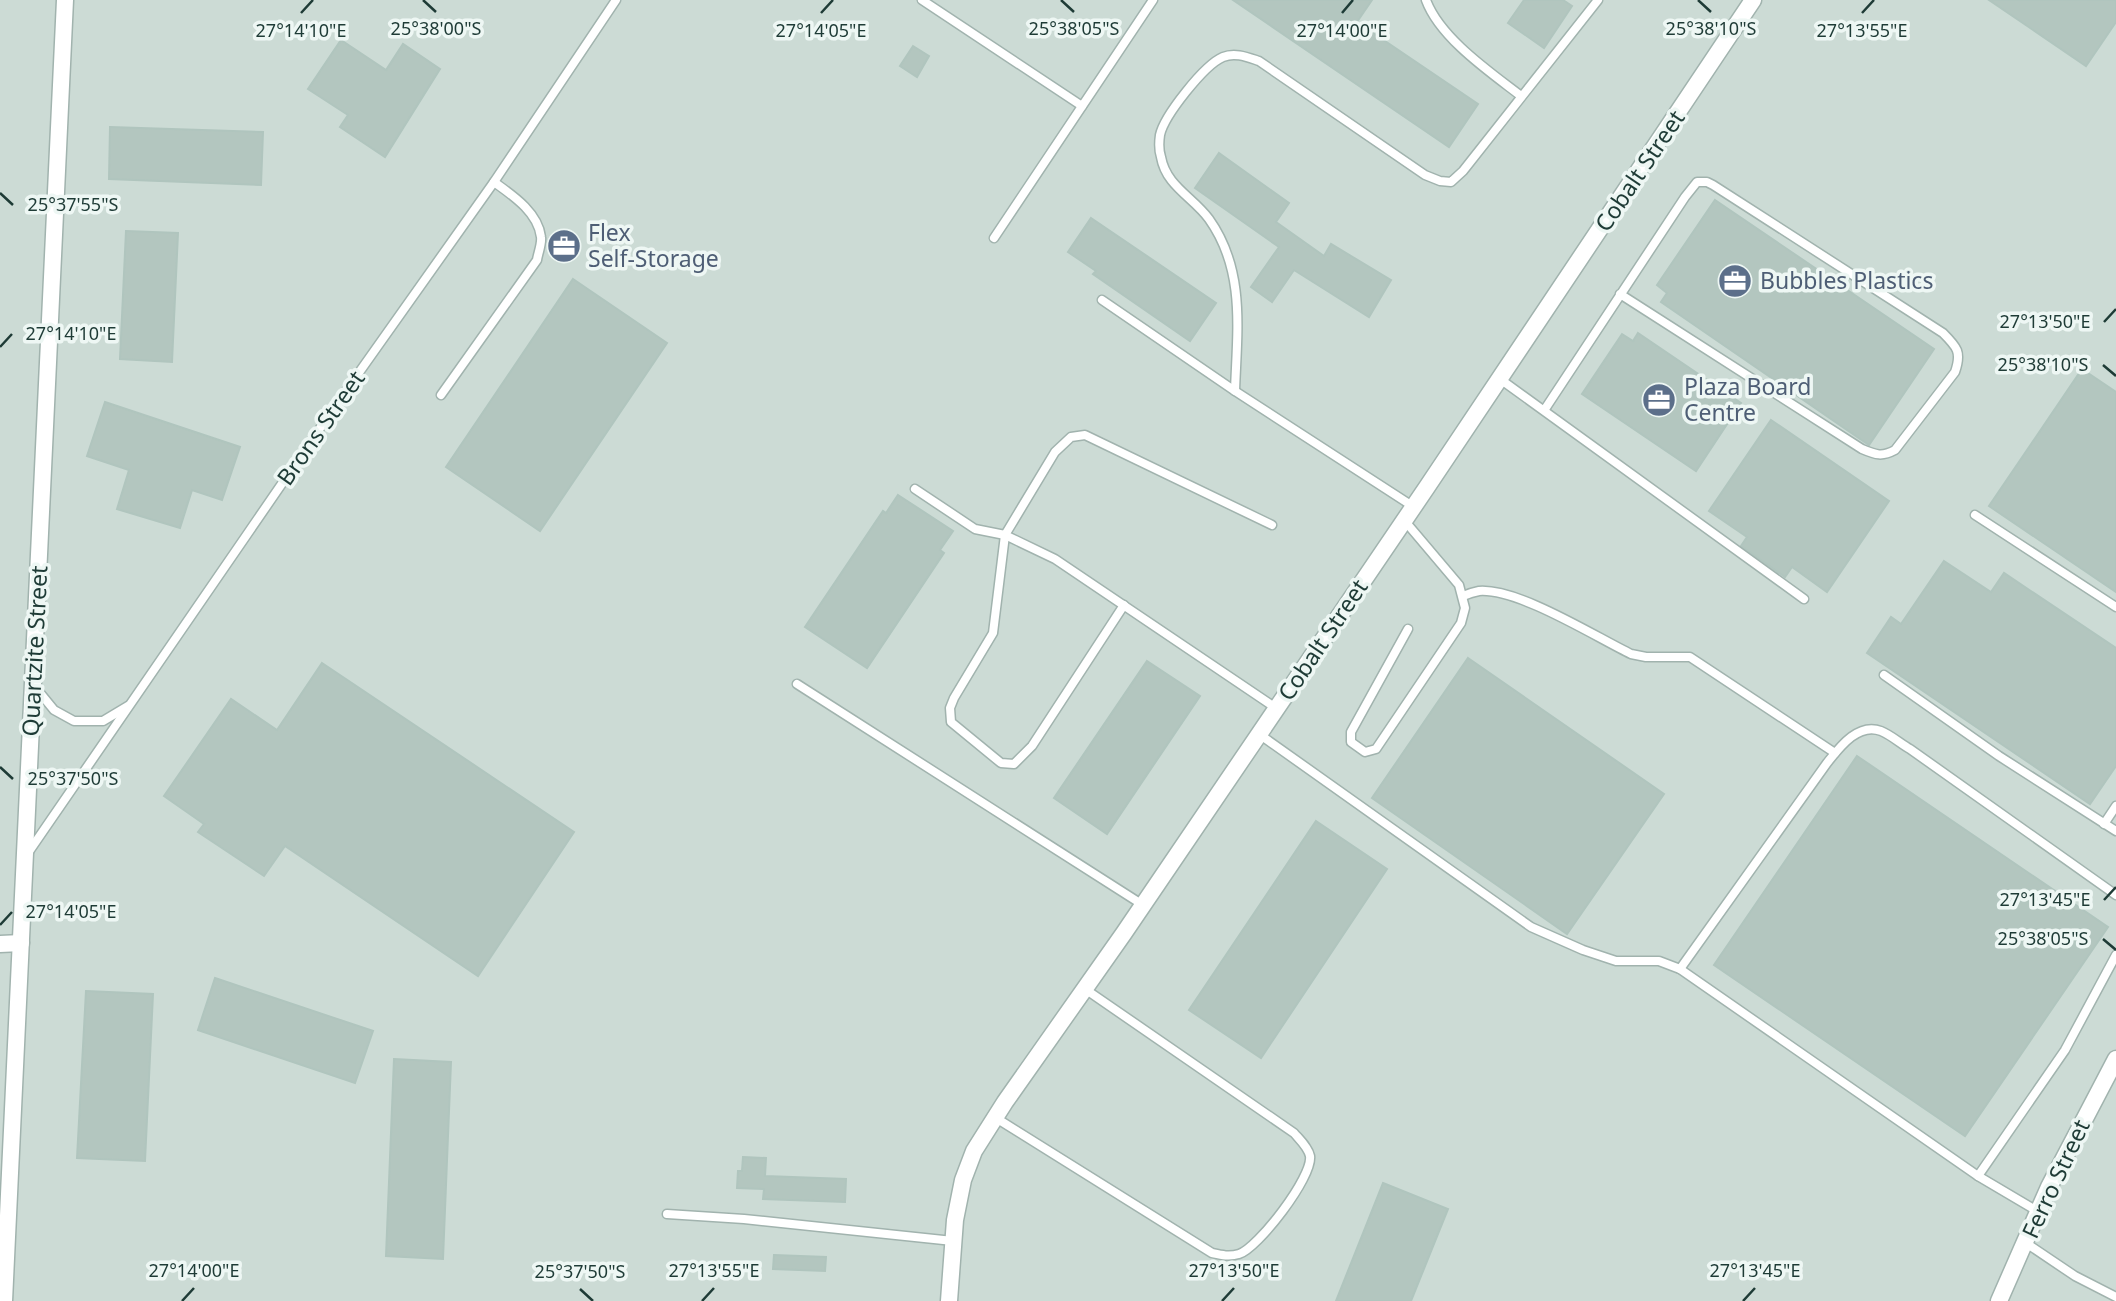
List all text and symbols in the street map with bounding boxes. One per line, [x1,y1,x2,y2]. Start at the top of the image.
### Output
text: 25°38'00"S [391,16,481,40]
text: 25°38'05"S [1029,16,1119,40]
text: 25°38'10"S [1666,16,1756,40]
text: 27°14'10"E [256,18,346,42]
text: 27°14'05"E [776,18,866,42]
text: 27°14'00"E [1297,18,1387,42]
text: 27°13'55"E [1817,18,1907,42]
street label: Cobalt Street [1587,103,1692,237]
text: 25°37'55"S [28,192,118,216]
place label: Flex Self-Storage [588,216,719,274]
office icon: Flex Self-Storage [545,227,583,265]
office icon: Bubbles Plastics [1716,262,1754,300]
place label: Bubbles Plastics [1760,264,1933,296]
text: 27°13'50"E [2000,309,2090,333]
text: 27°14'10"E [26,321,116,345]
text: 25°38'10"S [1998,352,2088,376]
street label: Brons Street [269,364,372,491]
place label: Plaza Board Centre [1684,370,1811,428]
office icon: Plaza Board Centre [1640,381,1678,419]
street label: Quartzite Street [14,565,54,737]
street label: Cobalt Street [1270,572,1375,706]
text: 25°37'50"S [28,766,118,790]
text: 27°13'45"E [2000,887,2090,911]
text: 27°14'05"E [26,899,116,923]
text: 25°38'05"S [1998,926,2088,950]
street label: Ferro Street [2014,1114,2097,1243]
text: 27°14'00"E [149,1258,239,1282]
text: 27°13'55"E [669,1258,759,1282]
text: 27°13'50"E [1189,1258,1279,1282]
text: 27°13'45"E [1710,1258,1800,1282]
text: 25°37'50"S [535,1259,625,1283]

